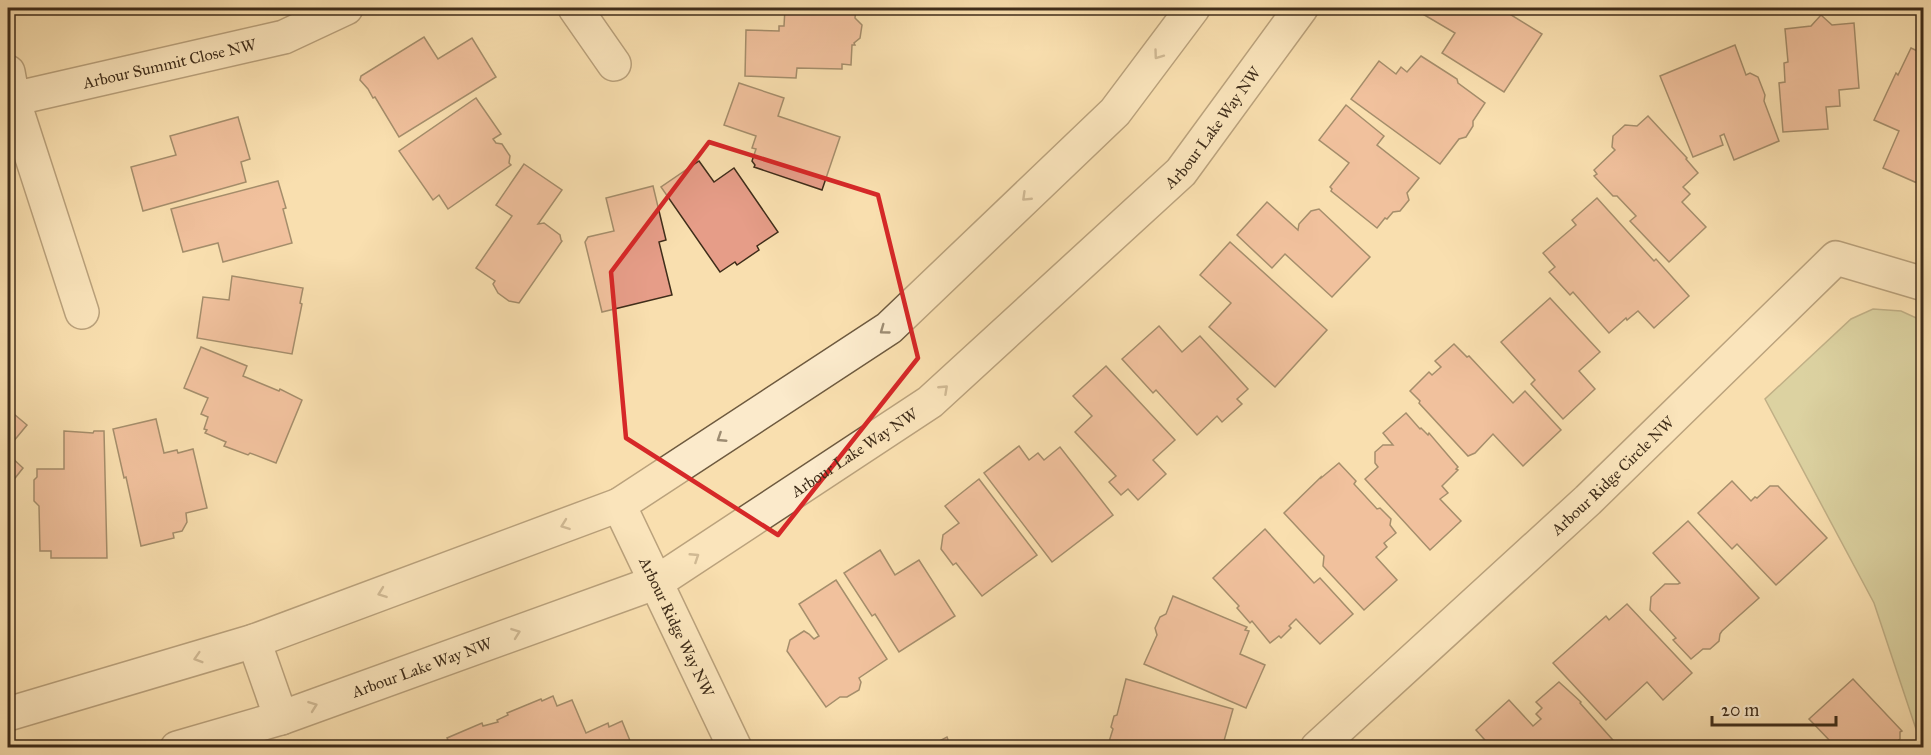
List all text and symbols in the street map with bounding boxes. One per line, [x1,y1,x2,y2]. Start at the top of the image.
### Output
street label: Arbour Summit Close NW [80,34,259,92]
one-way arrow [1154,48,1165,59]
street label: Arbour Lake Way NW [1160,62,1265,193]
one-way arrow [1022,190,1032,201]
one-way arrow [879,323,890,334]
one-way arrow [936,386,947,397]
street label: Arbour Lake Way NW [786,403,921,501]
street label: Arbour Ridge Circle NW [1546,411,1678,539]
one-way arrow [717,431,728,442]
one-way arrow [560,518,570,531]
street label: Arbour Ridge Way NW [635,553,719,701]
one-way arrow [688,553,699,564]
one-way arrow [377,586,388,599]
one-way arrow [510,627,521,640]
street label: Arbour Lake Way NW [348,633,495,701]
one-way arrow [193,651,204,663]
scale bar [1712,689,1836,727]
text: 20 m [1721,699,1759,721]
one-way arrow [307,701,318,714]

